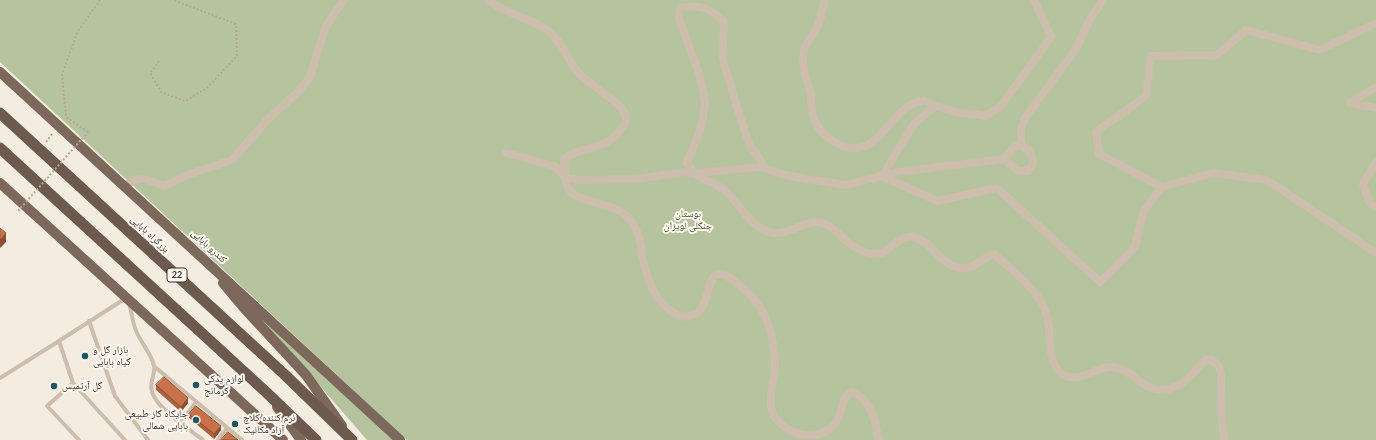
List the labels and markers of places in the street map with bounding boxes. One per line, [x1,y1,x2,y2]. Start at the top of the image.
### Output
place label: بازار گل و گیاه بابایی [93,344,131,368]
marker: بازار گل و گیاه بابایی [80,351,90,361]
place label: لوازم یدکی کرمانج [204,373,244,396]
place label: گل آرتمیس [62,380,102,392]
marker: لوازم یدکی کرمانج [191,380,201,390]
marker: گل آرتمیس [49,381,59,391]
place label: جایگاه گاز طبیعی بابایی شمالی [125,408,188,432]
place label: نرم کننده کلاچ آزاد مکانیک [243,412,295,436]
marker: جایگاه گاز طبیعی بابایی شمالی [191,415,201,425]
marker: نرم کننده کلاچ آزاد مکانیک [230,419,240,429]

